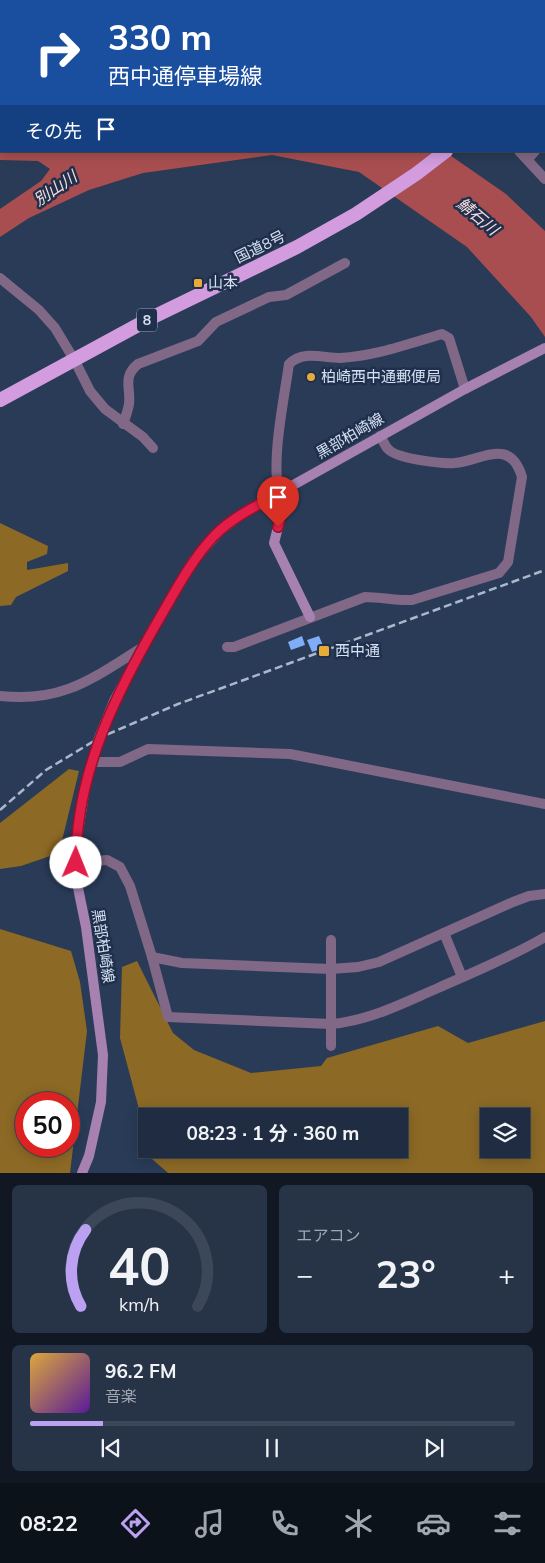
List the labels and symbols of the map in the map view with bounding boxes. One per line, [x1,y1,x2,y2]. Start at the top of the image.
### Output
water label: 別山川 [30,165,82,210]
water label: 鯖石川 [453,193,504,240]
street label: 国道8号 [231,226,288,267]
place label: 山本 [208,273,238,292]
marker: 山本 [192,277,204,289]
road number: 8 [137,308,157,332]
place label: 柏崎西中通郵便局 [321,367,441,386]
marker: 柏崎西中通郵便局 [305,371,317,383]
street label: 黒部柏崎線 [313,409,387,463]
pin [257,476,299,527]
place label: 西中通 [335,641,380,660]
marker: 西中通 [317,644,331,658]
position arrow [49,836,101,888]
street label: 黒部柏崎線 [88,907,119,984]
speed limit sign: 50 [15,1092,80,1157]

